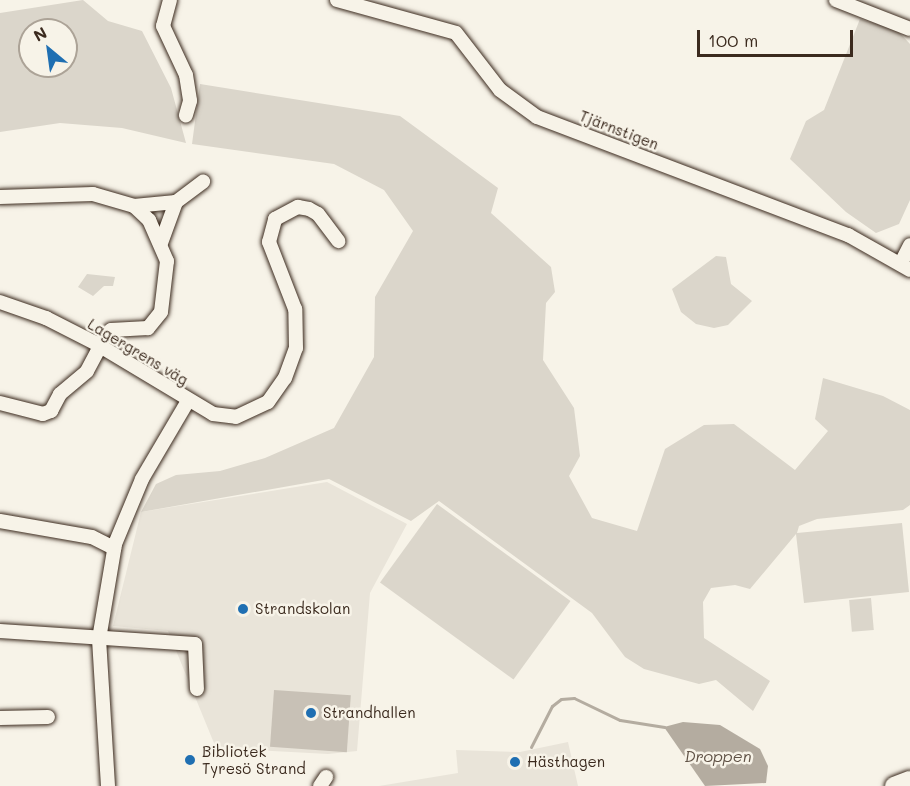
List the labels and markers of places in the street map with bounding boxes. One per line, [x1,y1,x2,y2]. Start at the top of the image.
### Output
place label: Strandskolan [255,600,350,618]
marker: Strandskolan [236,602,250,616]
place label: Strandhallen [323,704,416,722]
marker: Strandhallen [304,706,318,720]
place label: Bibliotek Tyresö Strand [202,742,306,777]
marker: Bibliotek Tyresö Strand [183,753,197,767]
place label: Hästhagen [527,753,605,771]
marker: Hästhagen [508,755,522,769]

